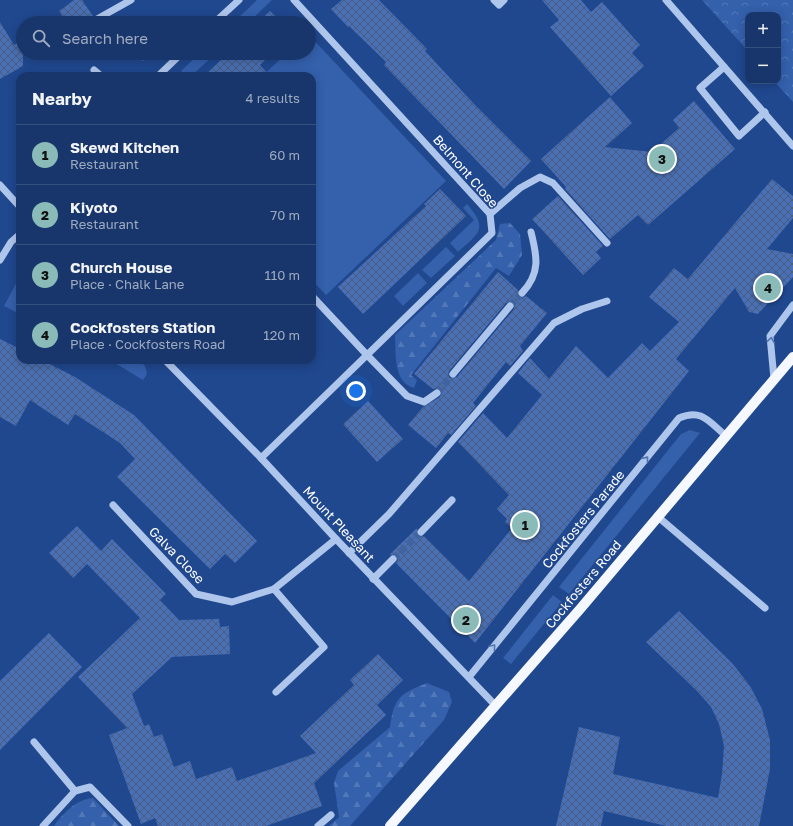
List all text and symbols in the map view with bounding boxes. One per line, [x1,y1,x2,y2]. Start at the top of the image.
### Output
map controls [745,12,781,84]
button: + [745,12,781,48]
search box [16,16,316,60]
icon: search [30,27,52,49]
text: Search here [62,29,148,47]
button: − [745,48,781,84]
text: Nearby [32,88,92,109]
text: 4 results [246,90,300,106]
street label: Belmont Close [430,131,502,211]
text: Skewd Kitchen [70,138,179,156]
pin: 3 [649,144,675,174]
text: 1 [42,147,48,163]
text: 60 m [269,147,300,163]
text: Restaurant [70,156,139,172]
text: Kiyoto [70,198,118,216]
text: 2 [41,207,49,223]
text: 70 m [270,207,300,223]
text: Restaurant [70,216,139,232]
text: Church House [70,258,172,276]
text: 3 [41,267,49,283]
text: 110 m [265,267,300,283]
pin: 4 [755,273,781,303]
text: Place · Chalk Lane [70,276,184,292]
text: Cockfosters Station [70,318,215,336]
text: 4 [41,327,49,343]
text: 120 m [263,327,300,343]
text: Place · Cockfosters Road [70,336,225,352]
one-way arrow [766,337,775,344]
your location [346,381,366,401]
one-way arrow [641,457,648,464]
street label: Cockfosters Parade [538,467,628,571]
street label: Mount Pleasant [300,483,378,565]
pin: 1 [512,510,538,540]
street label: Galva Close [146,523,208,587]
street label: Cockfosters Road [541,537,625,631]
pin: 2 [453,605,479,635]
one-way arrow [489,644,496,652]

